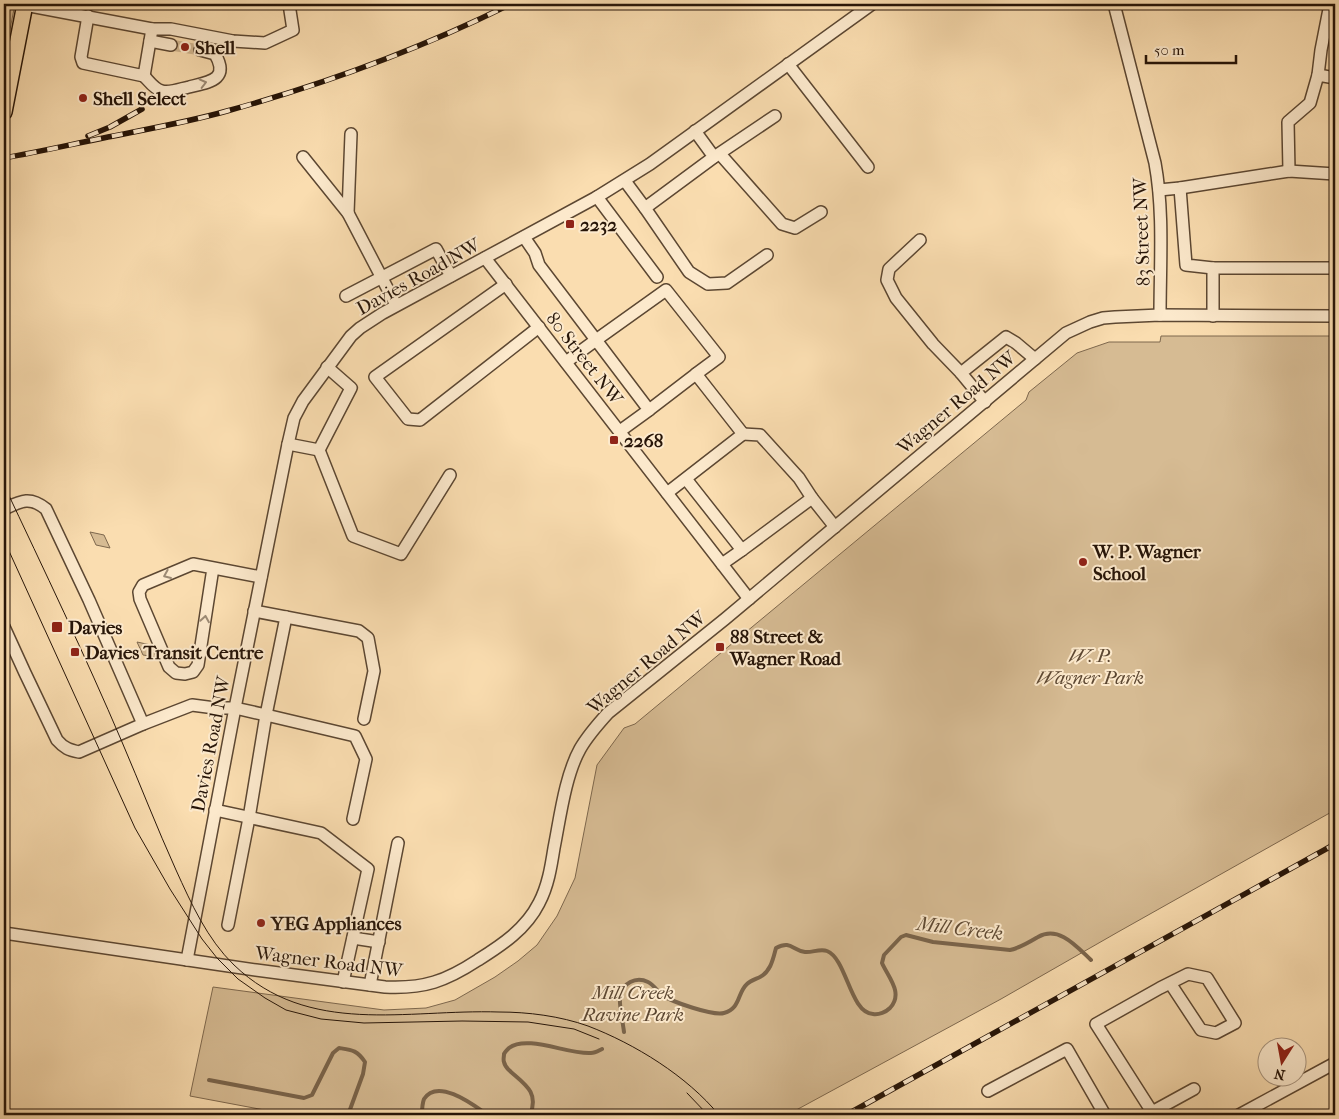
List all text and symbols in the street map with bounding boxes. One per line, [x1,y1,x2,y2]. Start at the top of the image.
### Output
scale bar [1146,32,1236,64]
place label: Shell [195,37,236,59]
marker: Shell [179,41,191,53]
text: 50 m [1154,41,1185,59]
one-way arrow [199,78,207,89]
place label: Shell Select [93,88,186,110]
marker: Shell Select [77,92,89,104]
street label: 83 Street NW [1129,176,1155,287]
place label: 2232 [580,214,617,236]
marker: 2232 [564,218,576,230]
street label: Davies Road NW [353,233,485,320]
street label: 80 Street NW [541,308,628,410]
street label: Wagner Road NW [892,346,1022,460]
place label: 2268 [624,430,663,452]
marker: 2268 [608,434,620,446]
place label: W. P. Wagner School [1092,541,1202,585]
marker: W. P. Wagner School [1077,556,1089,568]
one-way arrow [163,568,172,579]
street label: Wagner Road NW [582,606,712,720]
one-way arrow [200,614,210,623]
place label: Davies [68,617,122,639]
marker: Davies [50,620,64,634]
place label: 88 Street & Wagner Road [729,626,842,670]
marker: 88 Street & Wagner Road [714,641,726,653]
place label: Davies Transit Centre [85,642,264,664]
park label: W. P. Wagner Park [1036,645,1144,689]
marker: Davies Transit Centre [69,646,81,658]
street label: Davies Road NW [187,673,235,814]
water label: Mill Creek [914,912,1004,945]
place label: YEG Appliances [270,913,401,935]
marker: YEG Appliances [255,917,267,929]
street label: Wagner Road NW [253,942,405,982]
park label: Mill Creek Ravine Park [580,982,684,1026]
north arrow [1256,1036,1306,1086]
text: N [1272,1065,1286,1084]

